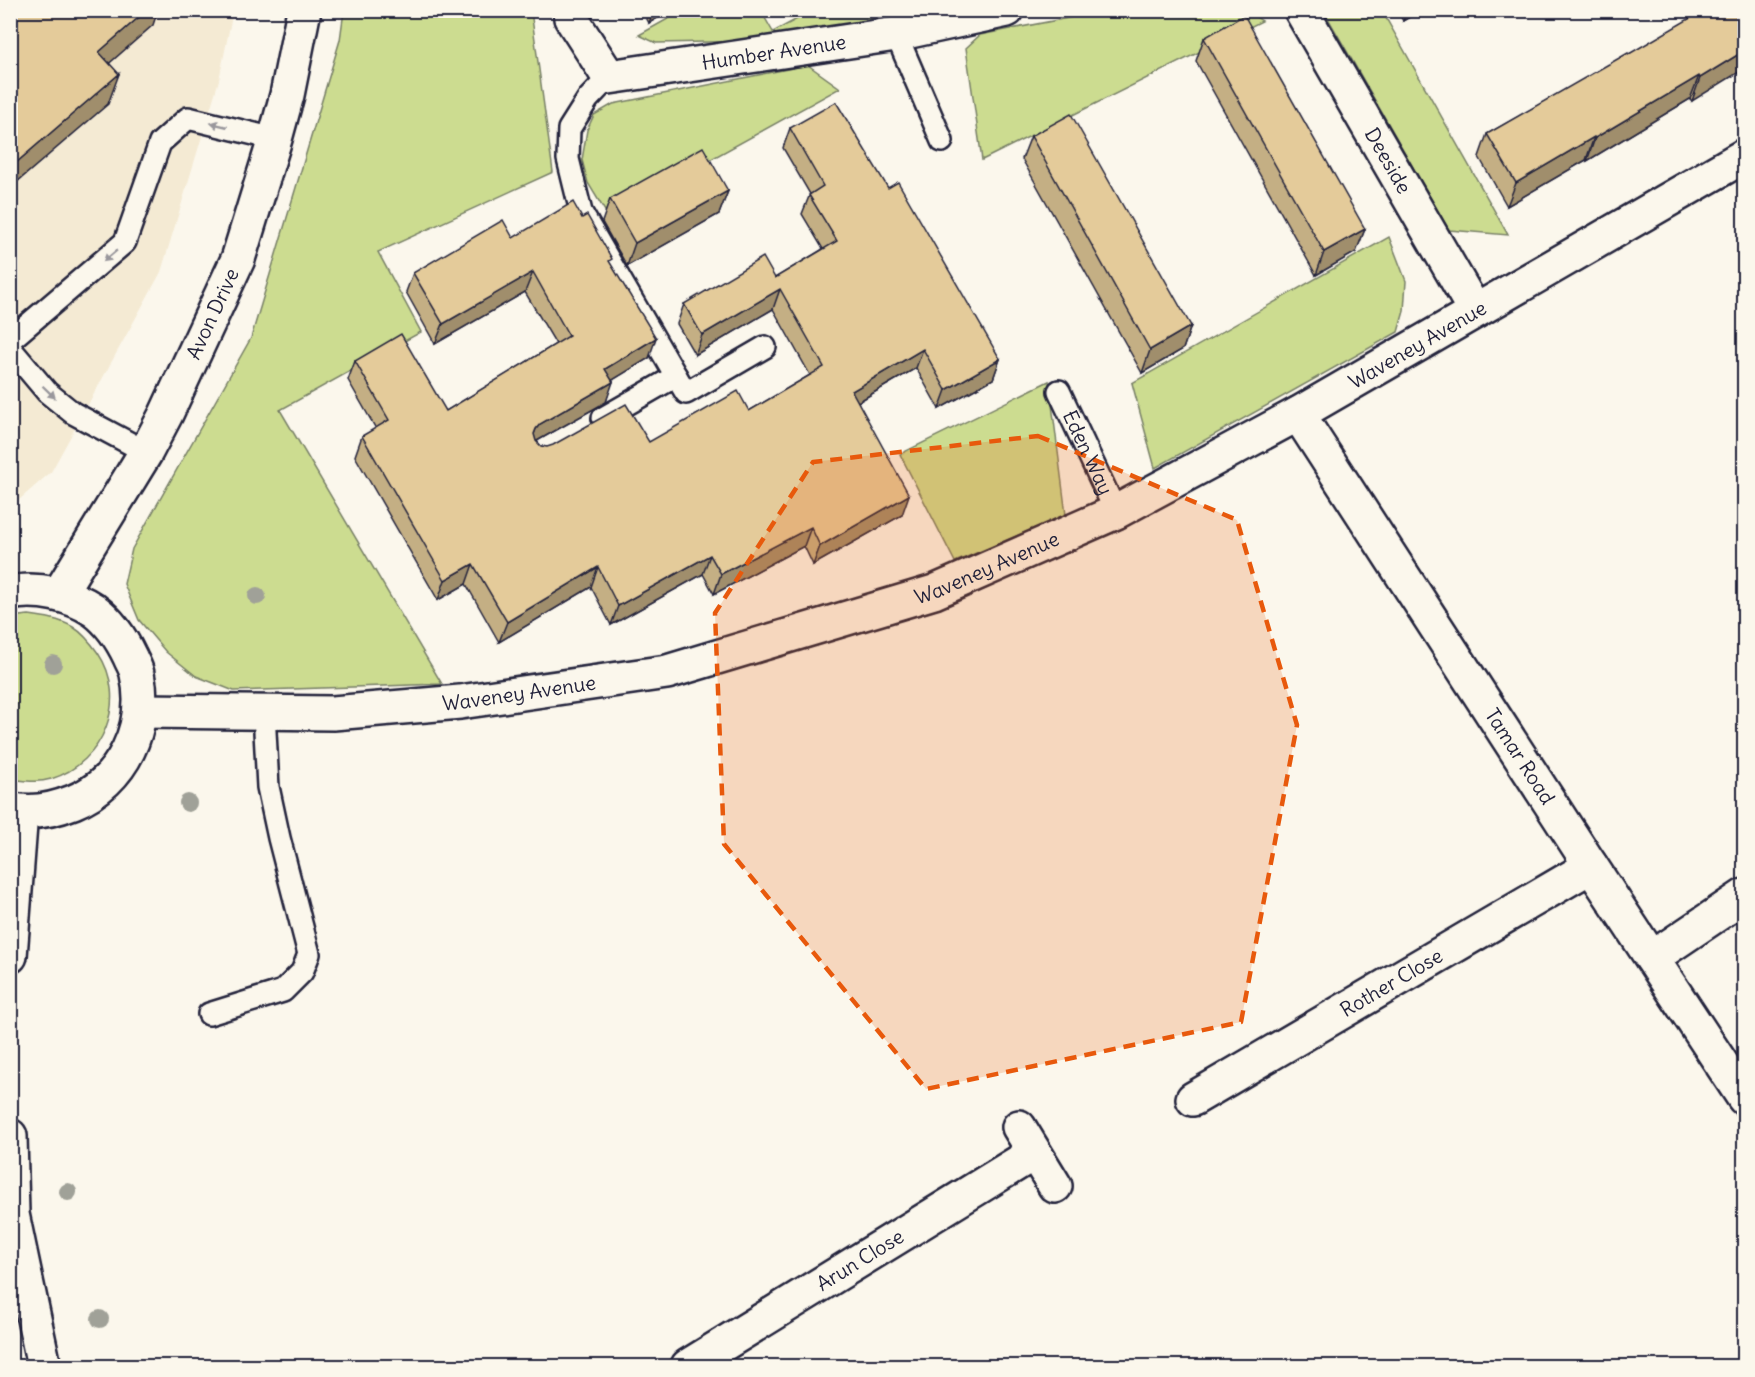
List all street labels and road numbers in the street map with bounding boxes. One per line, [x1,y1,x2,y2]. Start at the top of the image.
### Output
street label: Humber Avenue [700,29,848,75]
street label: Deeside [1360,123,1417,198]
street label: Avon Drive [180,264,244,363]
street label: Waveney Avenue [1344,295,1491,394]
street label: Eden Way [1058,406,1119,499]
street label: Waveney Avenue [911,526,1063,609]
street label: Waveney Avenue [441,669,597,716]
street label: Tamar Road [1480,703,1561,809]
street label: Rother Close [1336,943,1447,1022]
street label: Arun Close [812,1223,908,1296]

